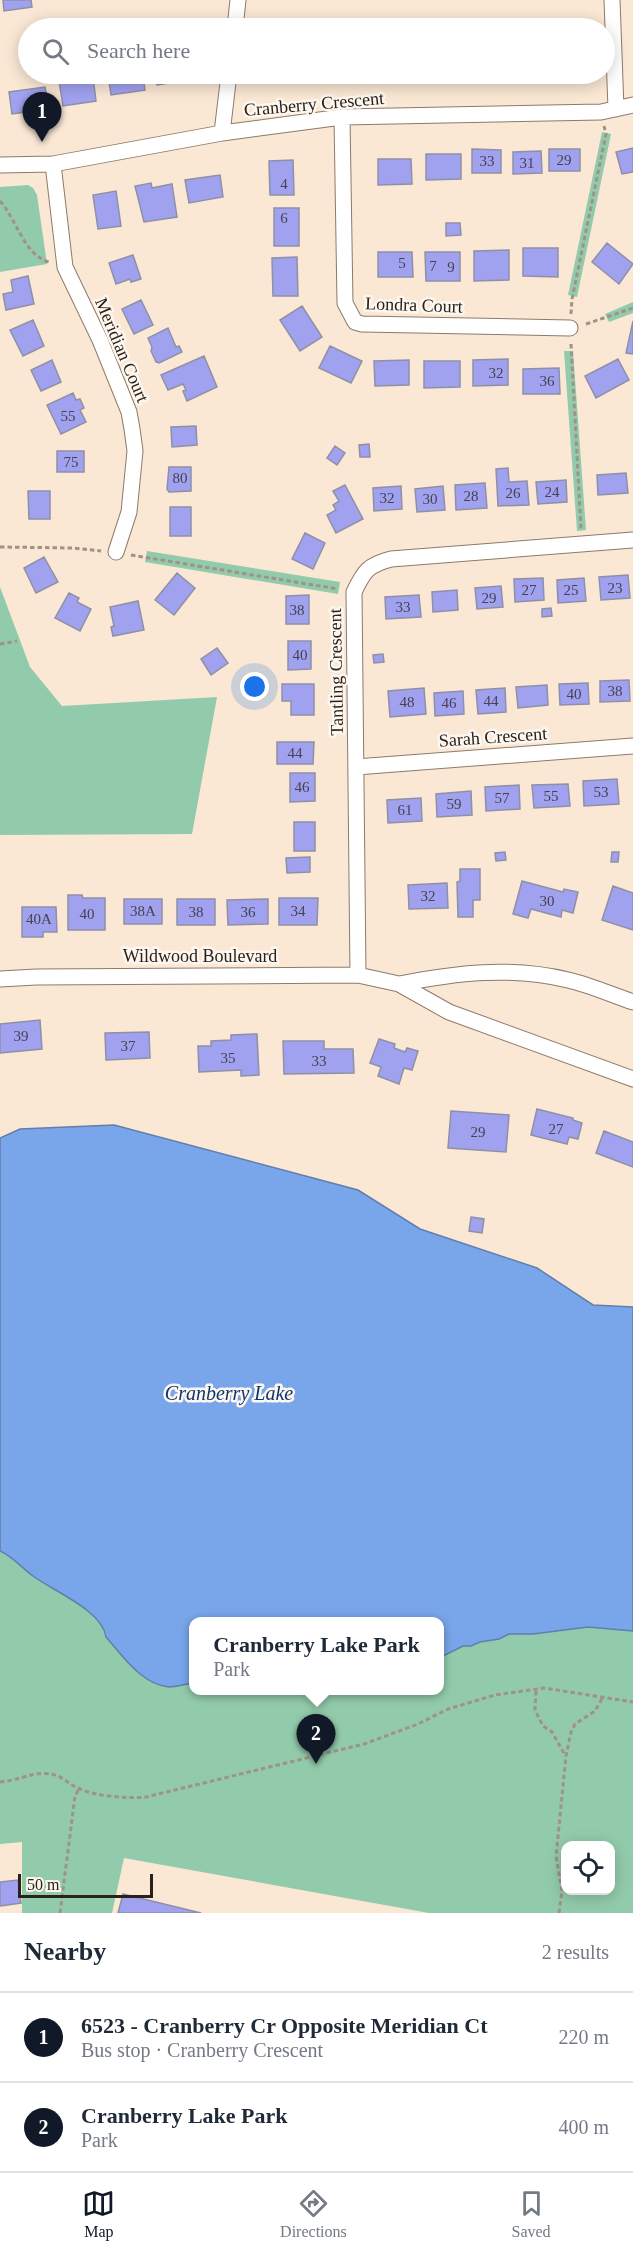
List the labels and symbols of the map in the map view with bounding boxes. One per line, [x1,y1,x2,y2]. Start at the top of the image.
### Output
street label: Cranberry Crescent [243,88,385,120]
pin: 1 [22,92,62,142]
house number: 29 [557,152,572,168]
house number: 33 [480,153,495,169]
house number: 31 [520,155,535,171]
house number: 4 [280,176,288,192]
house number: 6 [280,210,288,226]
house number: 5 [398,255,406,271]
house number: 7 [429,258,437,274]
house number: 9 [447,259,455,275]
street label: Londra Court [365,293,463,317]
street label: Meridian Court [91,295,153,405]
house number: 32 [489,365,504,381]
house number: 36 [540,373,555,389]
house number: 55 [61,408,76,424]
house number: 75 [64,454,79,470]
house number: 80 [173,470,188,486]
house number: 24 [545,484,560,500]
house number: 26 [506,485,521,501]
house number: 28 [464,488,479,504]
house number: 32 [380,490,395,506]
house number: 30 [423,491,438,507]
house number: 23 [608,580,623,596]
house number: 27 [522,582,537,598]
house number: 25 [564,582,579,598]
house number: 29 [482,590,497,606]
house number: 33 [396,599,411,615]
house number: 38 [290,602,305,618]
street label: Tantling Crescent [325,608,347,736]
house number: 40 [293,647,308,663]
your location [240,672,269,701]
house number: 38 [608,683,623,699]
house number: 40 [567,686,582,702]
house number: 44 [484,693,499,709]
house number: 48 [400,694,415,710]
house number: 46 [442,695,457,711]
street label: Sarah Crescent [438,723,548,751]
house number: 44 [288,745,303,761]
house number: 46 [295,779,310,795]
house number: 53 [594,784,609,800]
house number: 55 [544,788,559,804]
house number: 57 [495,790,510,806]
house number: 59 [447,796,462,812]
house number: 61 [398,802,413,818]
house number: 32 [421,888,436,904]
house number: 30 [540,893,555,909]
house number: 38A [130,903,156,919]
house number: 34 [291,903,306,919]
house number: 38 [189,904,204,920]
house number: 36 [241,904,256,920]
house number: 40 [80,906,95,922]
house number: 40A [26,911,52,927]
street label: Wildwood Boulevard [123,946,277,966]
house number: 39 [14,1028,29,1044]
house number: 37 [121,1038,136,1054]
house number: 35 [221,1050,236,1066]
house number: 33 [312,1053,327,1069]
house number: 27 [549,1121,564,1137]
house number: 29 [471,1124,486,1140]
water label: Cranberry Lake [165,1382,293,1405]
pin: 2 [296,1714,336,1764]
scale bar [18,1871,153,1898]

